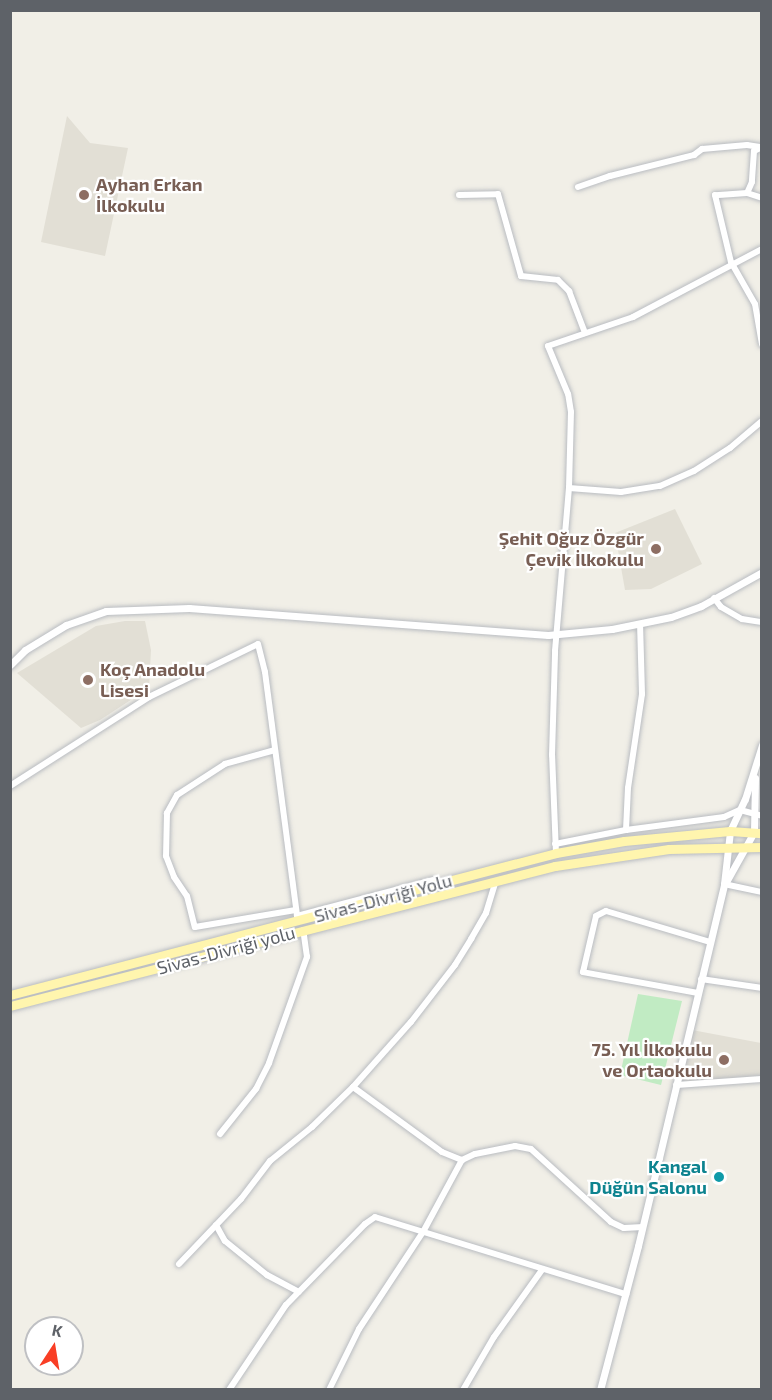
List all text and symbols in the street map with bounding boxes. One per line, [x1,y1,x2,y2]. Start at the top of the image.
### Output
place label: Ayhan Erkan İlkokulu [96,174,203,216]
marker: Ayhan Erkan İlkokulu [77,188,91,202]
place label: Şehit Oğuz Özgür Çevik İlkokulu [499,528,644,570]
marker: Şehit Oğuz Özgür Çevik İlkokulu [649,542,663,556]
place label: Koç Anadolu Lisesi [100,659,206,702]
marker: Koç Anadolu Lisesi [81,673,95,687]
street label: Sivas-Divriği Yolu [312,869,454,927]
street label: Sivas-Divriği yolu [154,921,298,979]
place label: 75. Yıl İlkokulu ve Ortaokulu [591,1039,712,1082]
marker: 75. Yıl İlkokulu ve Ortaokulu [717,1053,731,1067]
place label: Kangal Düğün Salonu [589,1156,707,1198]
marker: Kangal Düğün Salonu [712,1170,726,1184]
north arrow [24,1316,84,1376]
text: K [50,1320,64,1340]

